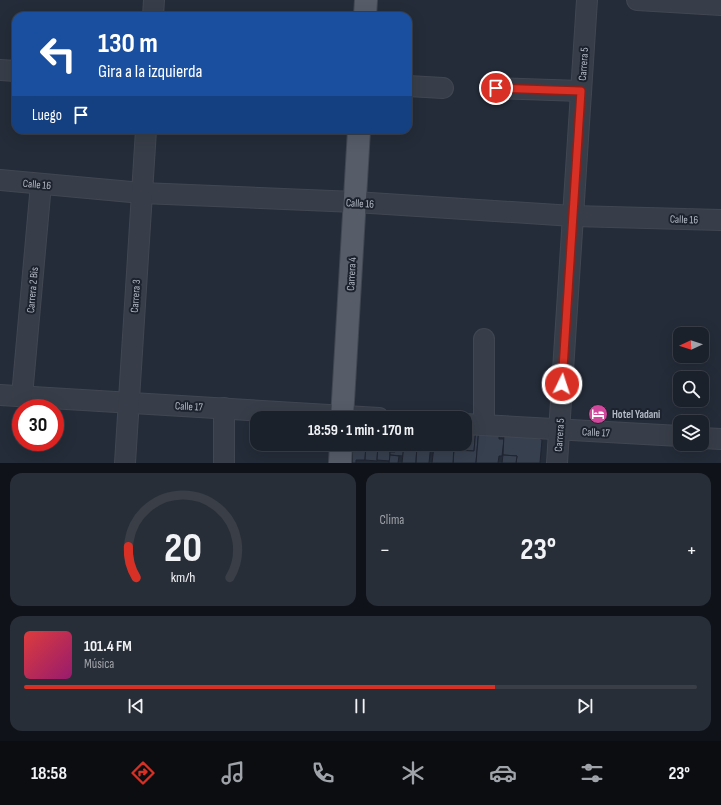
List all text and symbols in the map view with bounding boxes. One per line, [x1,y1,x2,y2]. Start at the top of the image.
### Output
text: 130 m [98,27,158,60]
icon: left [32,28,84,80]
street label: Carrera 5 [576,47,591,81]
text: Gira a la izquierda [98,61,202,82]
pin [479,71,513,105]
icon: arrive [485,77,507,99]
icon: arrive [70,104,92,126]
text: Luego [32,106,62,125]
street label: Calle 16 [22,177,52,192]
street label: Calle 16 [345,196,375,211]
street label: Calle 16 [670,213,699,226]
street label: Carrera 4 [344,257,359,291]
street label: Carrera 2 Bis [24,266,41,314]
street label: Carrera 3 [128,278,143,313]
north arrow [673,327,709,363]
map controls [673,327,709,451]
position arrow [541,363,583,405]
button: search [673,371,709,407]
speed limit sign: 30 [12,399,64,451]
street label: Calle 17 [175,399,204,414]
hotel icon: Hotel Yadani [587,403,609,425]
place label: Hotel Yadani [612,408,660,421]
button: layers [673,415,709,451]
street label: Carrera 5 [552,418,567,452]
text: 18:59 · 1 min · 170 m [308,421,414,440]
street label: Calle 17 [582,425,611,440]
text: Clima [380,512,404,528]
text: 20 [164,523,202,572]
text: 23° [520,532,556,568]
text: − [380,537,390,564]
text: + [686,537,697,564]
text: km/h [170,568,195,585]
text: 101.4 FM [84,637,132,656]
text: Música [84,656,114,672]
icon: previous [125,695,147,717]
icon: pause [349,695,371,717]
icon: next [574,695,596,717]
icon: directions [129,759,157,787]
icon: music [219,759,247,787]
icon: phone [309,759,337,787]
icon: climate [399,759,427,787]
icon: car [489,759,517,787]
icon: filters [578,759,606,787]
text: 18:58 [31,763,67,784]
text: 23° [668,763,690,784]

